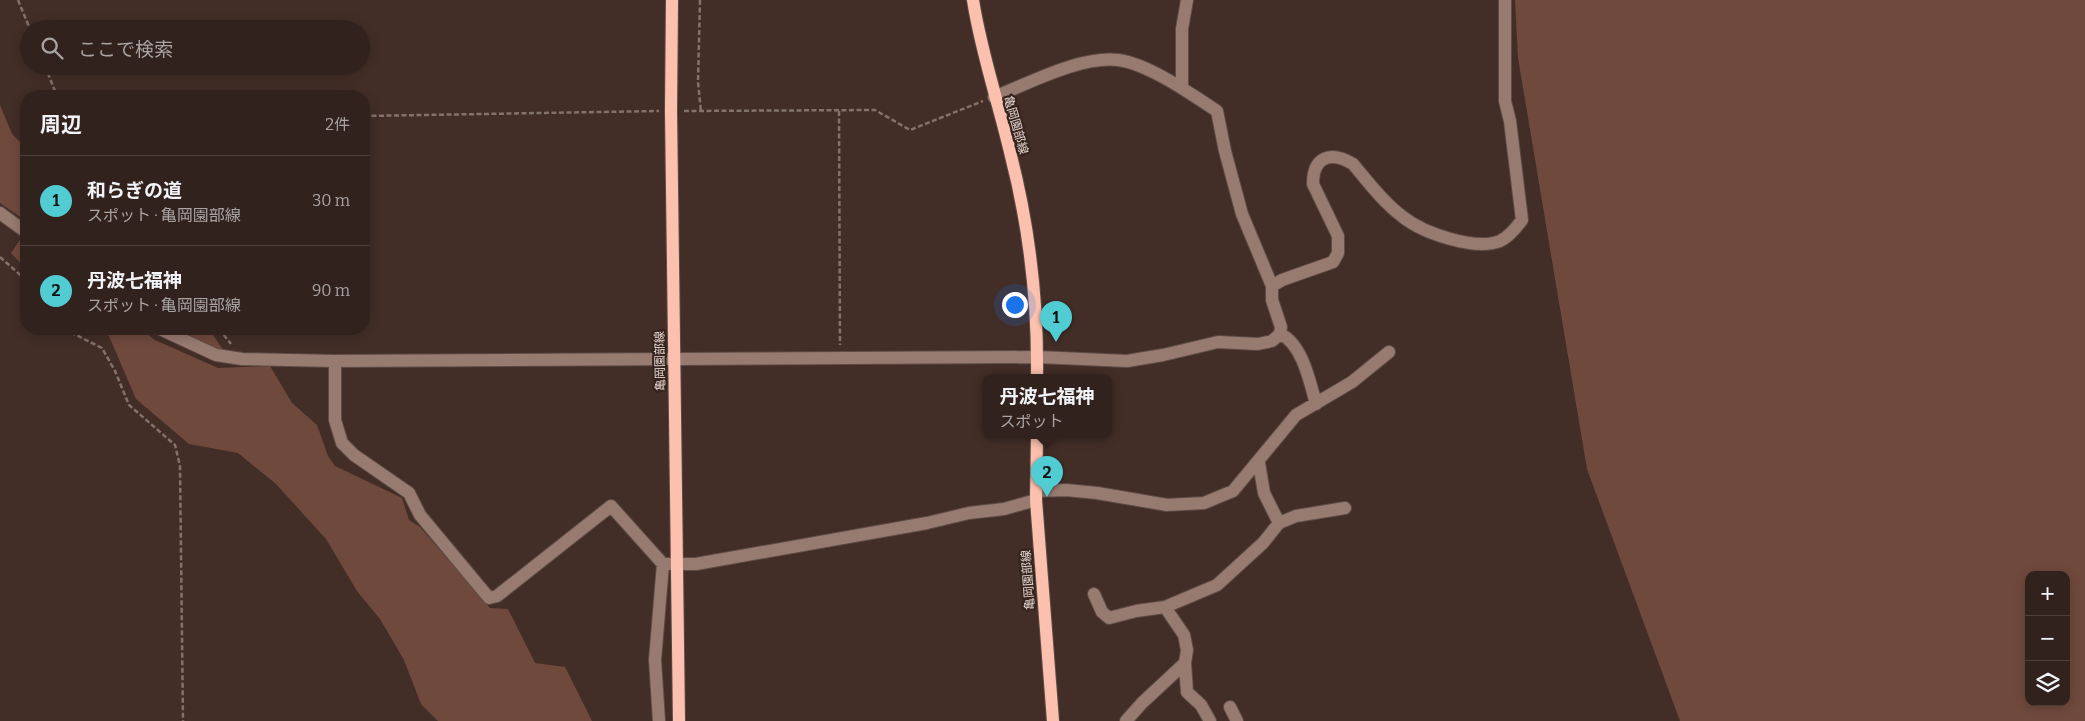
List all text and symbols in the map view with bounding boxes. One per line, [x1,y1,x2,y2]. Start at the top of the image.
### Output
search box [20,20,370,75]
icon: search [38,34,66,62]
text: ここで検索 [78,38,173,61]
street label: 亀岡園部線 [1001,94,1031,156]
text: 周辺 [40,112,82,138]
text: 2件 [325,115,350,134]
text: 和らぎの道 [87,179,182,202]
text: 1 [53,191,59,210]
text: 30 m [312,191,350,210]
text: スポット · 亀岡園部線 [87,206,241,225]
text: 丹波七福神 [87,269,182,292]
text: 2 [51,281,61,300]
text: 90 m [312,281,350,300]
your location [1002,292,1028,318]
text: スポット · 亀岡園部線 [87,296,241,315]
pin: 1 [1040,301,1072,342]
street label: 亀岡園部線 [652,331,668,391]
popup [982,374,1112,439]
text: 丹波七福神 [999,385,1095,408]
text: スポット [999,412,1064,431]
pin: 2 [1031,456,1063,497]
street label: 亀岡園部線 [1019,550,1037,610]
map controls [2025,571,2070,706]
button: + [2025,571,2070,616]
button: − [2025,616,2070,661]
button: layers [2025,661,2070,706]

